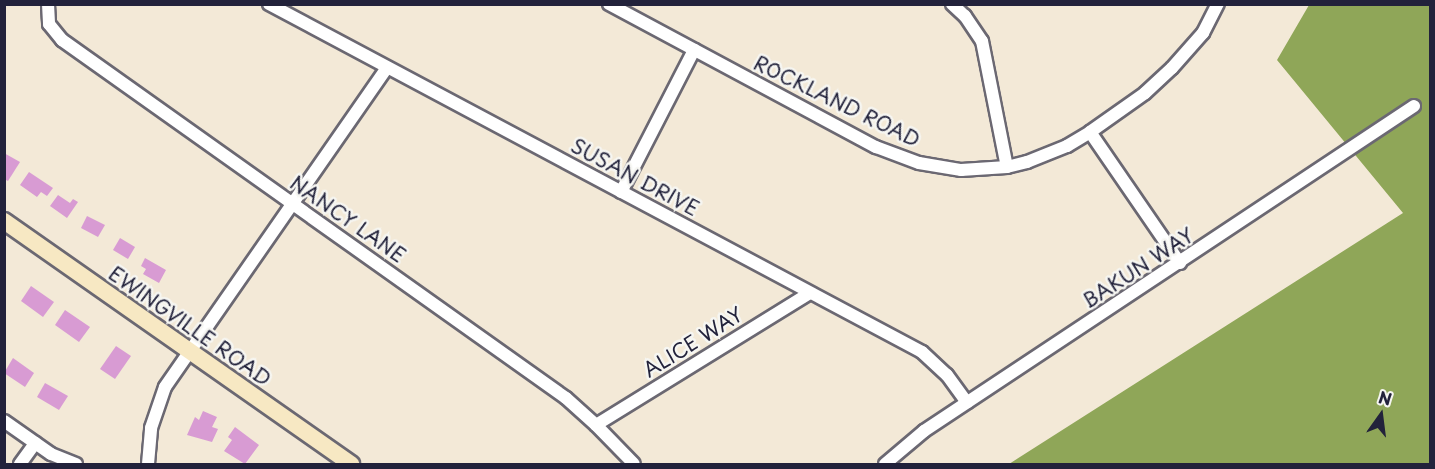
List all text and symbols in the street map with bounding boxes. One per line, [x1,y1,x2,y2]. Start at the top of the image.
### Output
street label: ROCKLAND ROAD [750,50,924,152]
street label: SUSAN DRIVE [568,134,702,220]
street label: NANCY LANE [286,170,410,268]
street label: BAKUN WAY [1077,223,1199,313]
street label: EWINGVILLE ROAD [104,261,276,391]
street label: ALICE WAY [638,302,748,382]
text: N [1376,384,1394,411]
north arrow [1351,385,1411,445]

